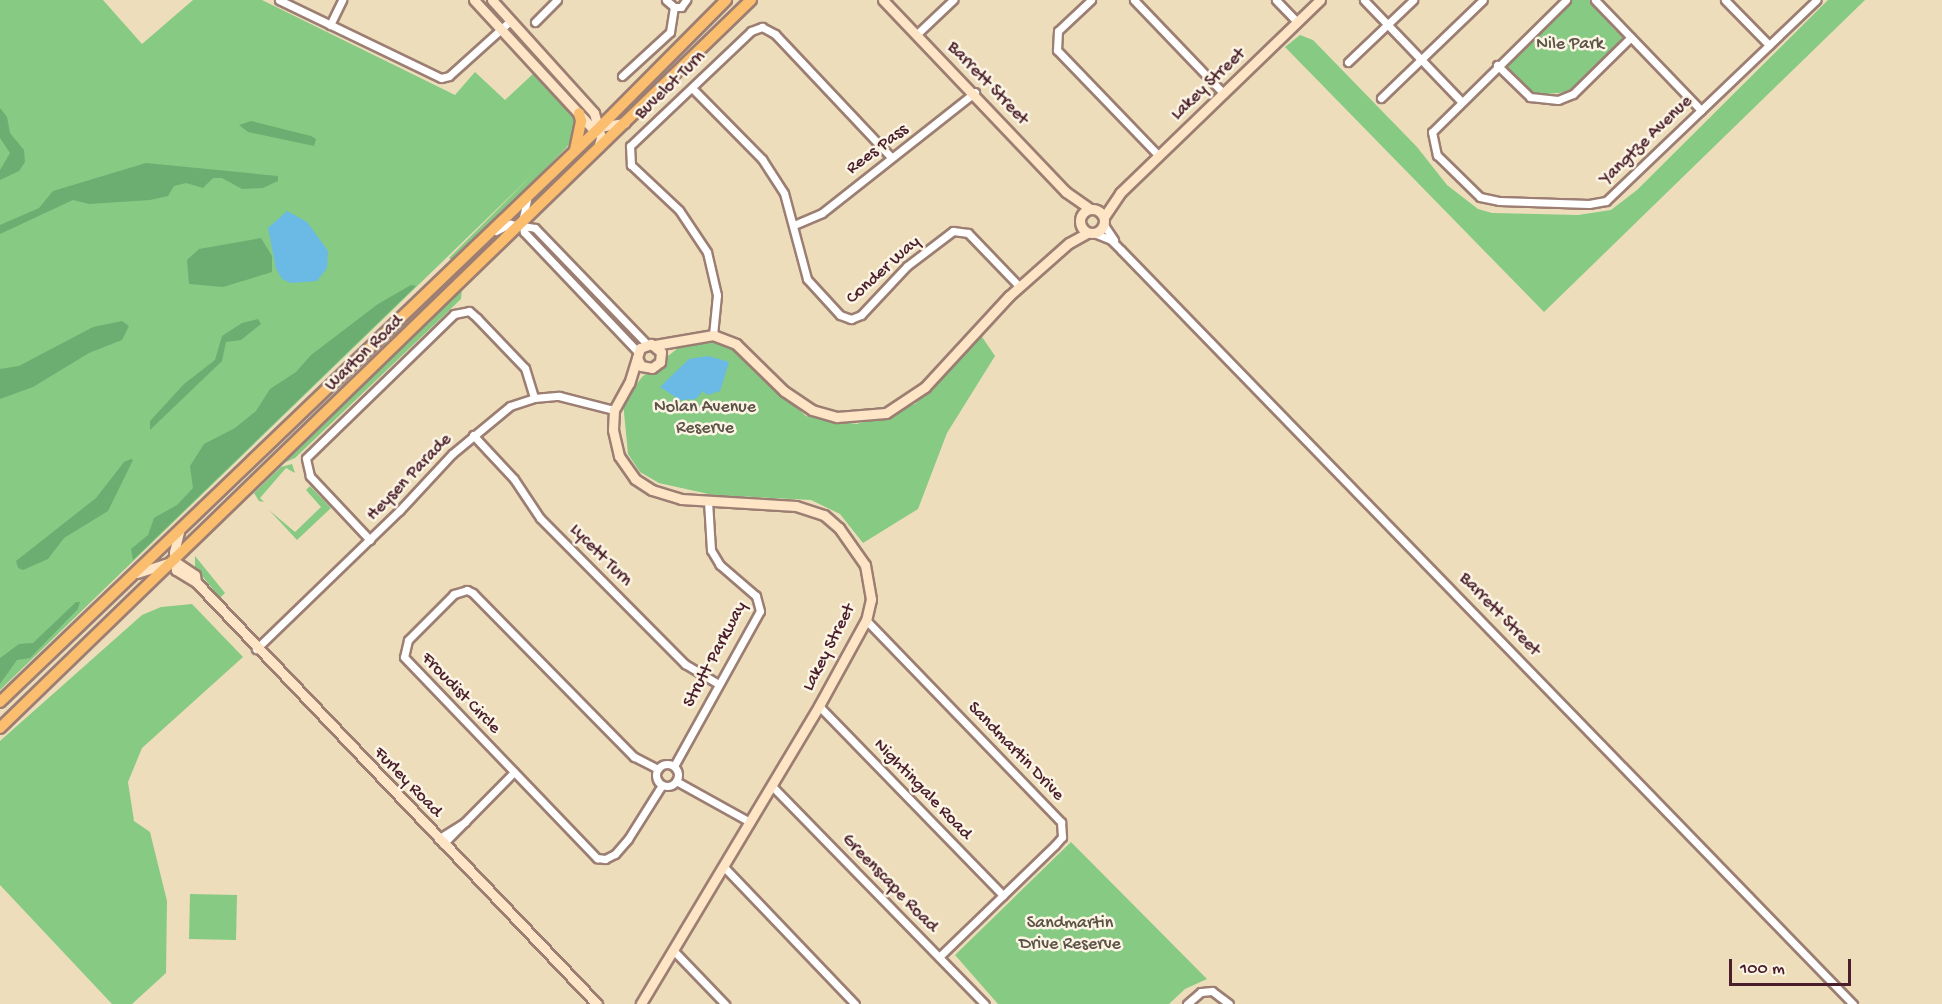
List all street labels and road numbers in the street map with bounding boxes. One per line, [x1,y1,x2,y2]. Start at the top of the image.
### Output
street label: Barrett Street [942,38,1032,130]
street label: Lakey Street [1167,44,1251,126]
street label: Buvelot Turn [631,47,711,125]
street label: Yangtze Avenue [1596,92,1698,190]
street label: Rees Pass [843,120,913,180]
street label: Conder Way [842,232,926,310]
street label: Warton Road [321,311,409,397]
street label: Heysen Parade [363,430,457,526]
street label: Lycett Turn [564,520,636,592]
street label: Barrett Street [1454,569,1544,661]
street label: Strutt Parkway [679,598,753,712]
street label: Lakey Street [799,601,861,695]
street label: Froudist Circle [416,649,504,739]
street label: Sandmartin Drive [962,698,1068,806]
street label: Nightingale Road [868,735,976,845]
street label: Furley Road [368,743,446,823]
street label: Greenscape Road [836,830,942,938]

